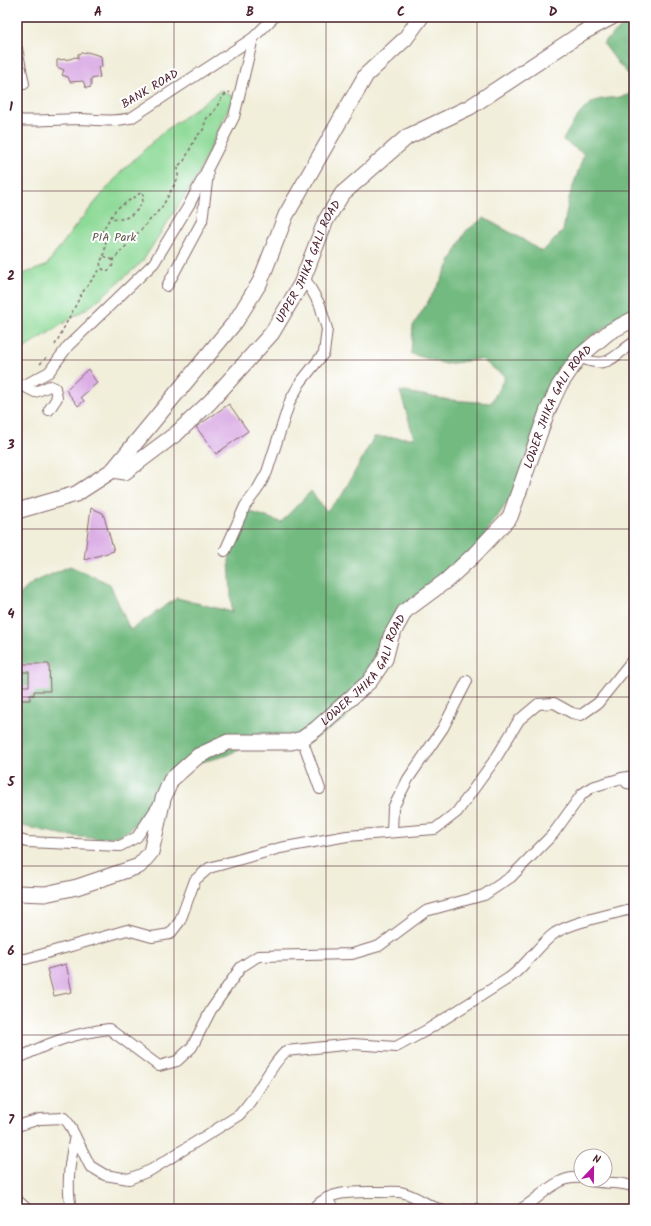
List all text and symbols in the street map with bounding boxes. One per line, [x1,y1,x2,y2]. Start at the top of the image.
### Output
text: A [94,2,102,23]
text: B [246,2,254,23]
text: C [397,2,405,23]
text: D [549,2,558,23]
street label: BANK ROAD [118,64,183,114]
text: 1 [9,97,13,118]
street label: UPPER JHIKA GALI ROAD [270,196,346,327]
park label: PIA Park [92,228,136,247]
text: 2 [7,266,15,287]
street label: LOWER JHIKA GALI ROAD [518,340,597,471]
text: 3 [6,435,15,456]
text: 4 [7,604,15,625]
street label: LOWER JHIKA GALI ROAD [316,610,411,730]
text: 5 [7,772,16,793]
text: 6 [7,941,15,962]
text: 7 [8,1110,15,1131]
north arrow [573,1148,613,1188]
text: N [590,1150,603,1169]

